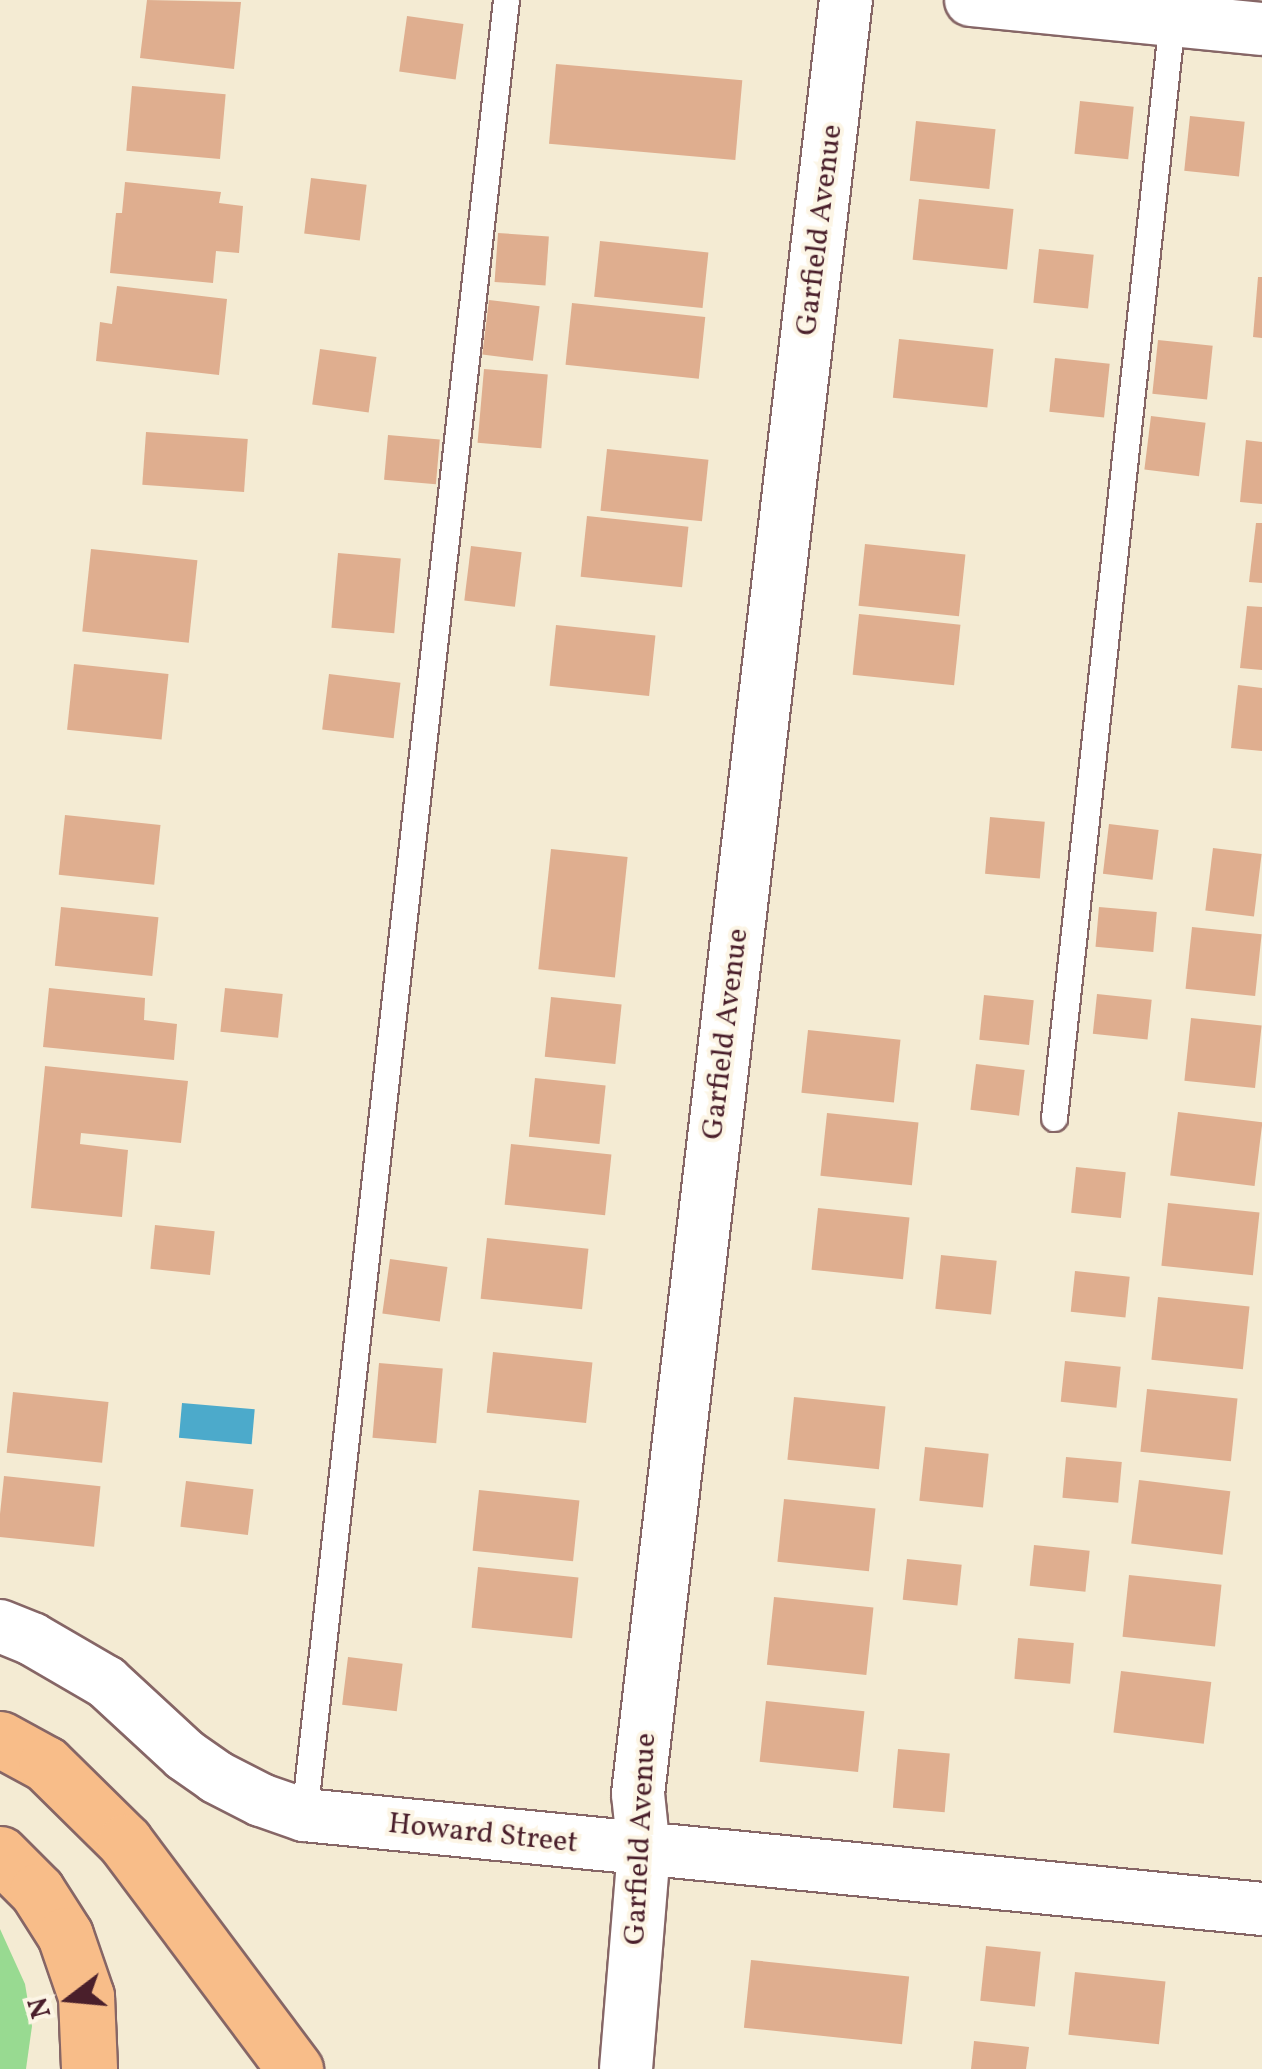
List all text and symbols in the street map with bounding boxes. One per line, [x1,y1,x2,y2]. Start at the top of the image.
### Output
street label: Garfield Avenue [789,122,851,338]
street label: Garfield Avenue [695,926,757,1142]
street label: Garfield Avenue [617,1732,665,1946]
street label: Howard Street [386,1806,580,1862]
north arrow [20,1949,120,2049]
text: N [19,1992,62,2023]

